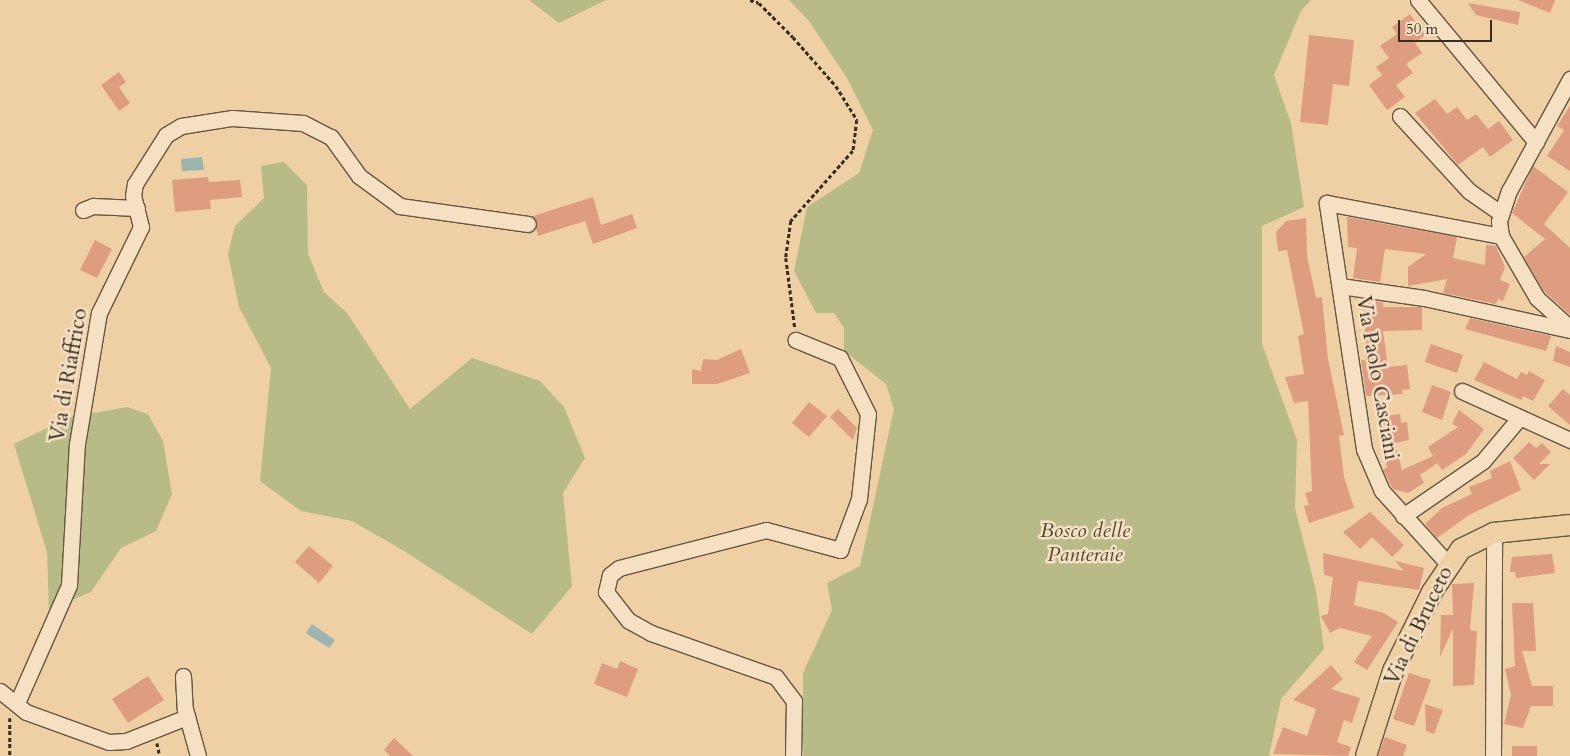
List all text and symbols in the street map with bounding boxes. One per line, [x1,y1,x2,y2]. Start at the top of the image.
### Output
scale bar [1400,10,1494,42]
text: 50 m [1406,19,1438,39]
street label: Via Paolo Casciani [1350,294,1404,462]
street label: Via di Riaffrico [45,306,93,444]
park label: Bosco delle Panteraie [1040,518,1130,568]
street label: Via di Bruceto [1379,562,1459,690]

